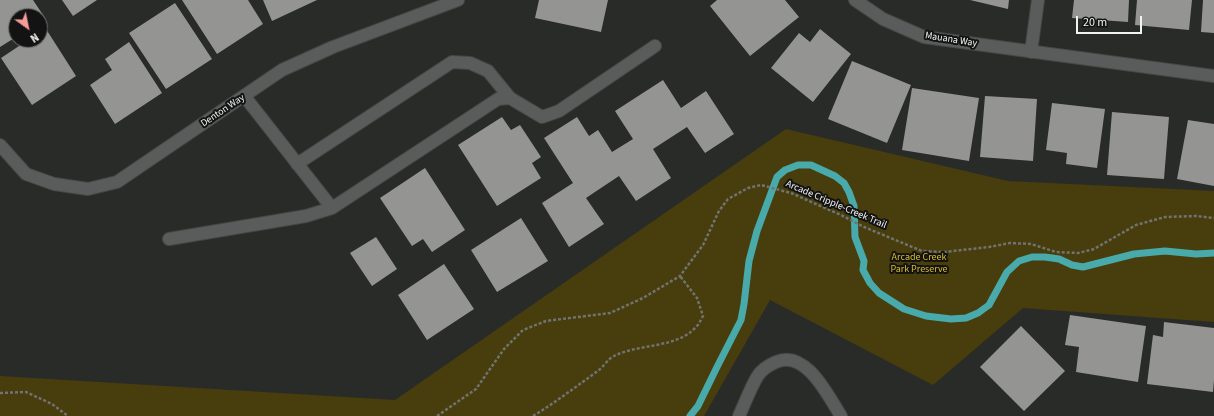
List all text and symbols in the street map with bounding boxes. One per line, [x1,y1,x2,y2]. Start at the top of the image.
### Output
north arrow [8,8,48,48]
scale bar [1078,8,1144,34]
text: 20 m [1083,14,1107,31]
text: N [27,29,41,46]
street label: Mauana Way [924,30,978,50]
street label: Denton Way [199,92,247,130]
street label: Arcade Cripple-Creek Trail [784,178,888,232]
park label: Arcade Creek Park Preserve [890,252,948,276]

